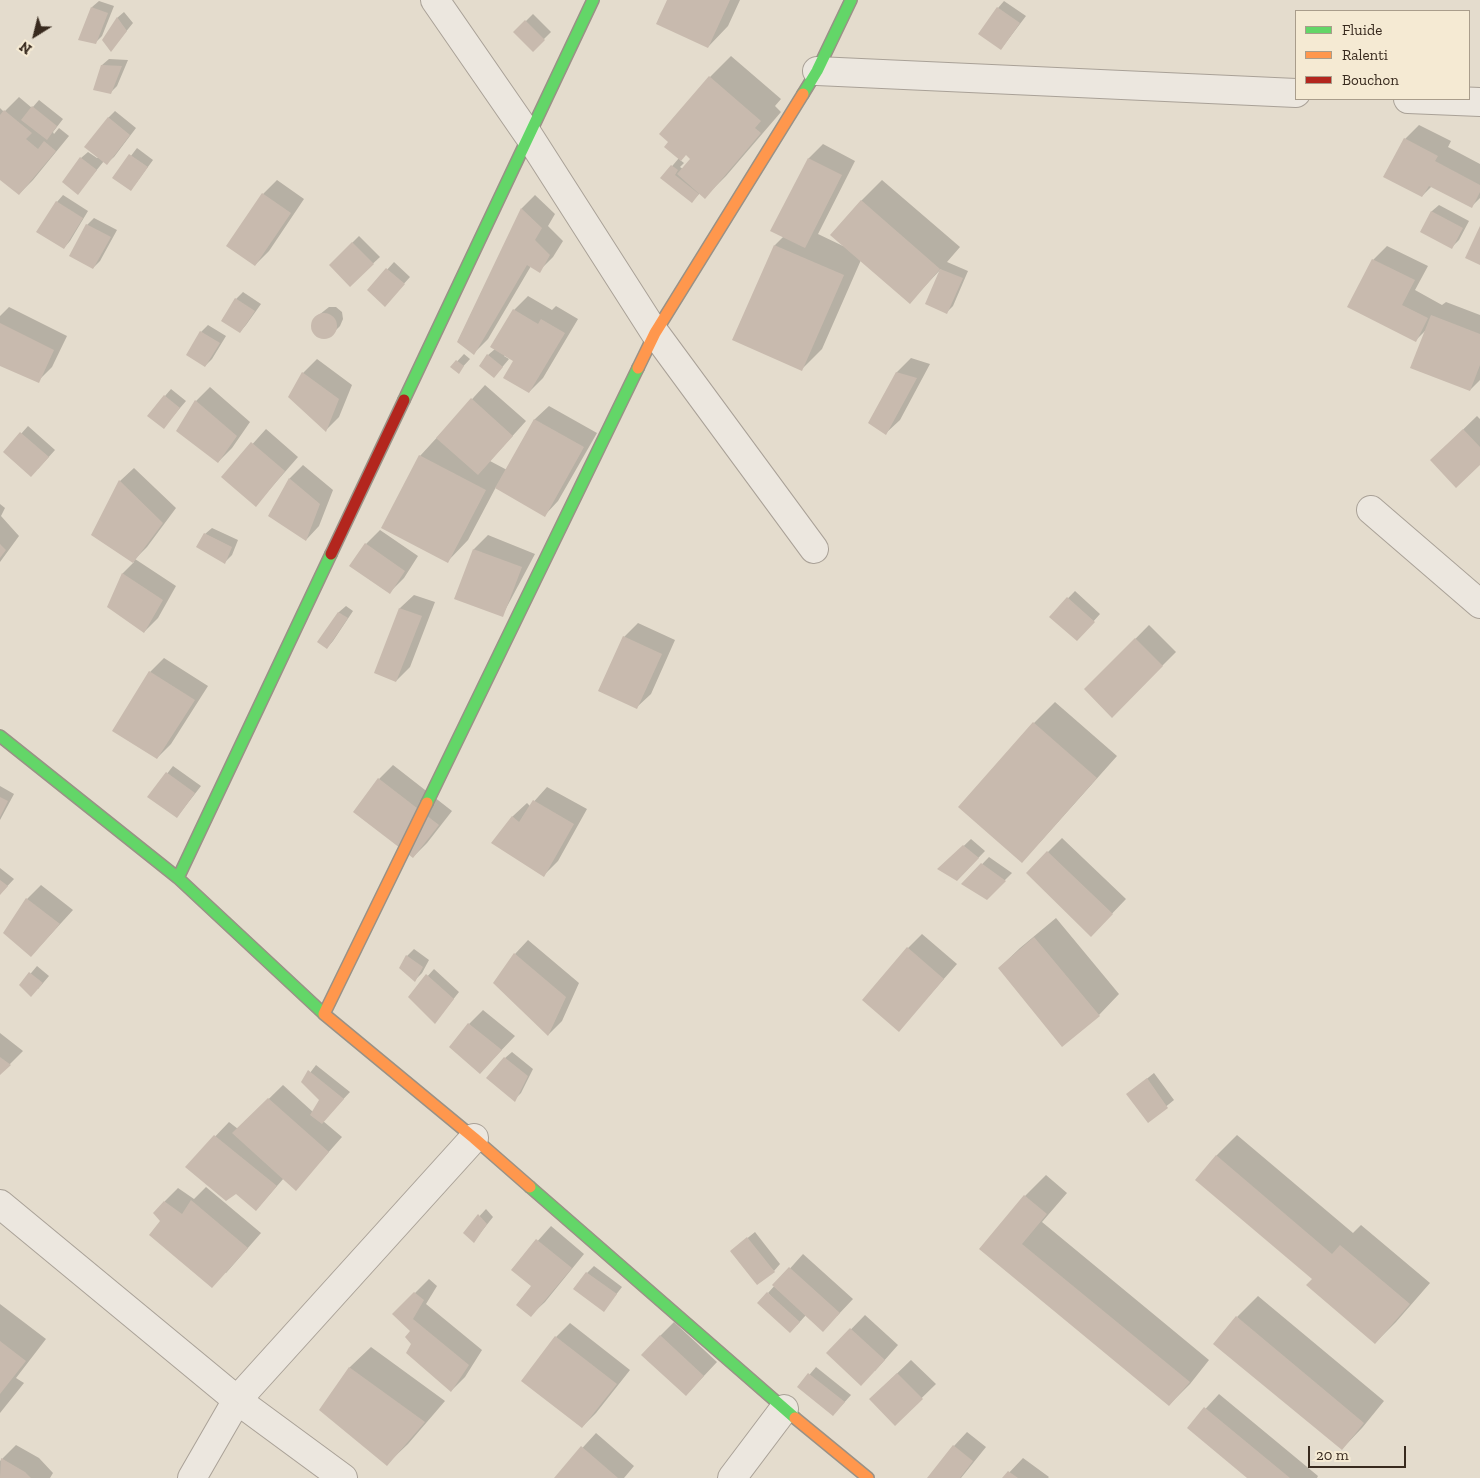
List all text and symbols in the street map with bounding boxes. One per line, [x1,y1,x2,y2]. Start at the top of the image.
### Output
north arrow [10,10,60,60]
legend [1295,10,1470,100]
text: Fluide [1342,21,1382,39]
text: N [17,38,35,58]
text: Ralenti [1342,46,1388,64]
text: Bouchon [1342,71,1399,89]
scale bar [1310,1436,1408,1468]
text: 20 m [1316,1446,1349,1464]

